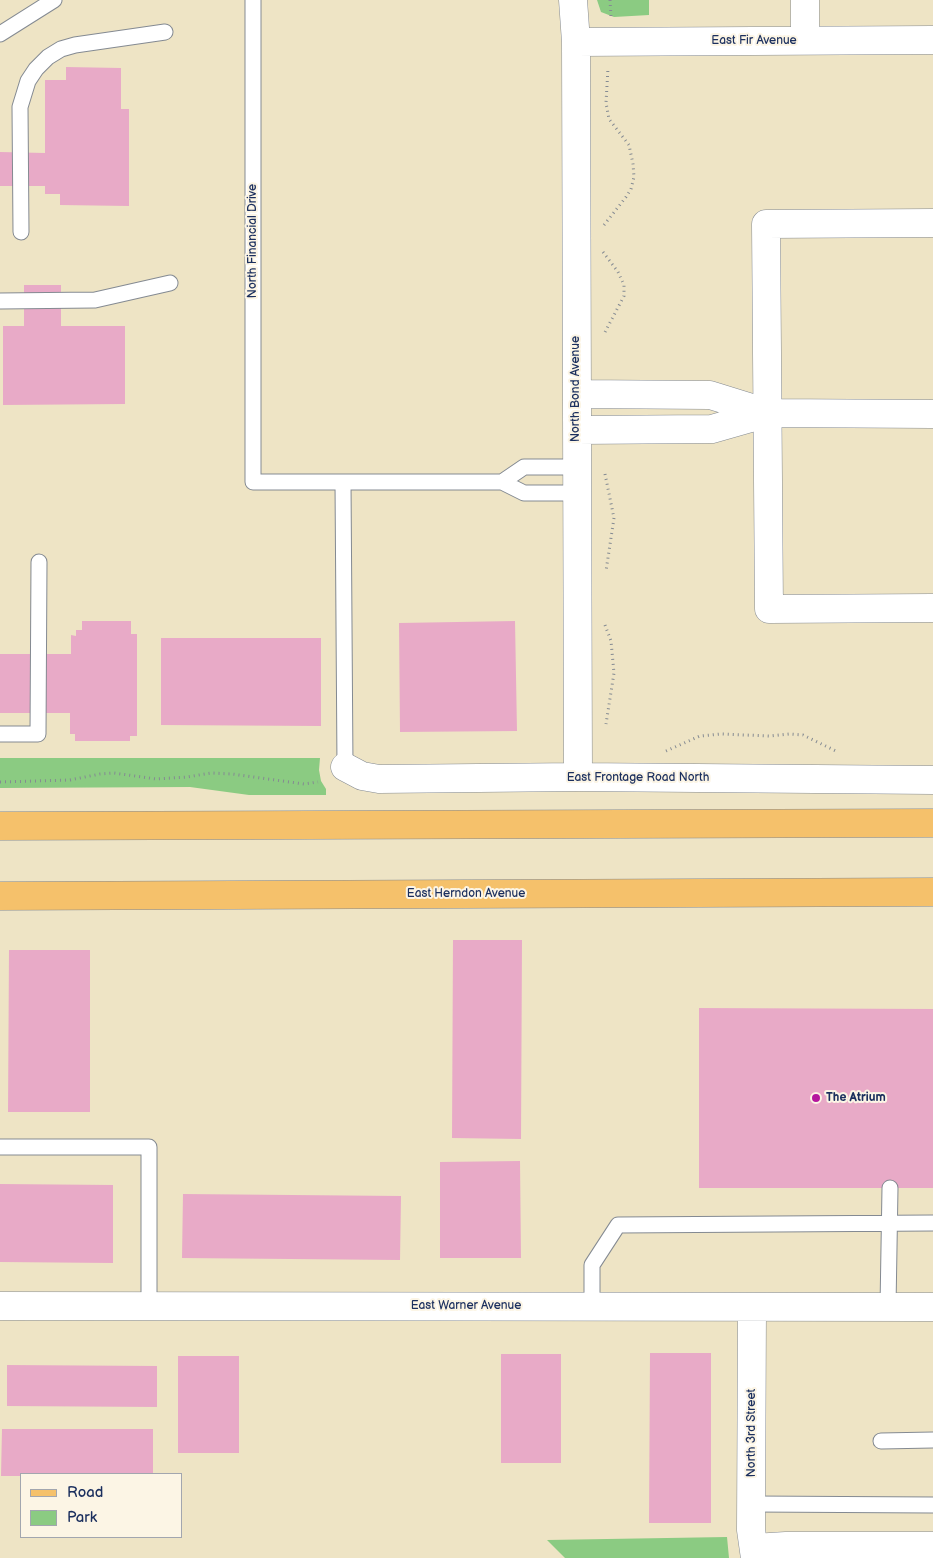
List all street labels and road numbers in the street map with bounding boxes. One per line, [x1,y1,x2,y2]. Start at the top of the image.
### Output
street label: East Fir Avenue [711,34,797,48]
street label: North Financial Drive [246,184,260,298]
street label: North Bond Avenue [569,336,583,442]
street label: East Frontage Road North [567,771,709,785]
street label: East Herndon Avenue [407,887,525,901]
street label: East Warner Avenue [411,1299,521,1313]
street label: North 3rd Street [745,1389,759,1477]

